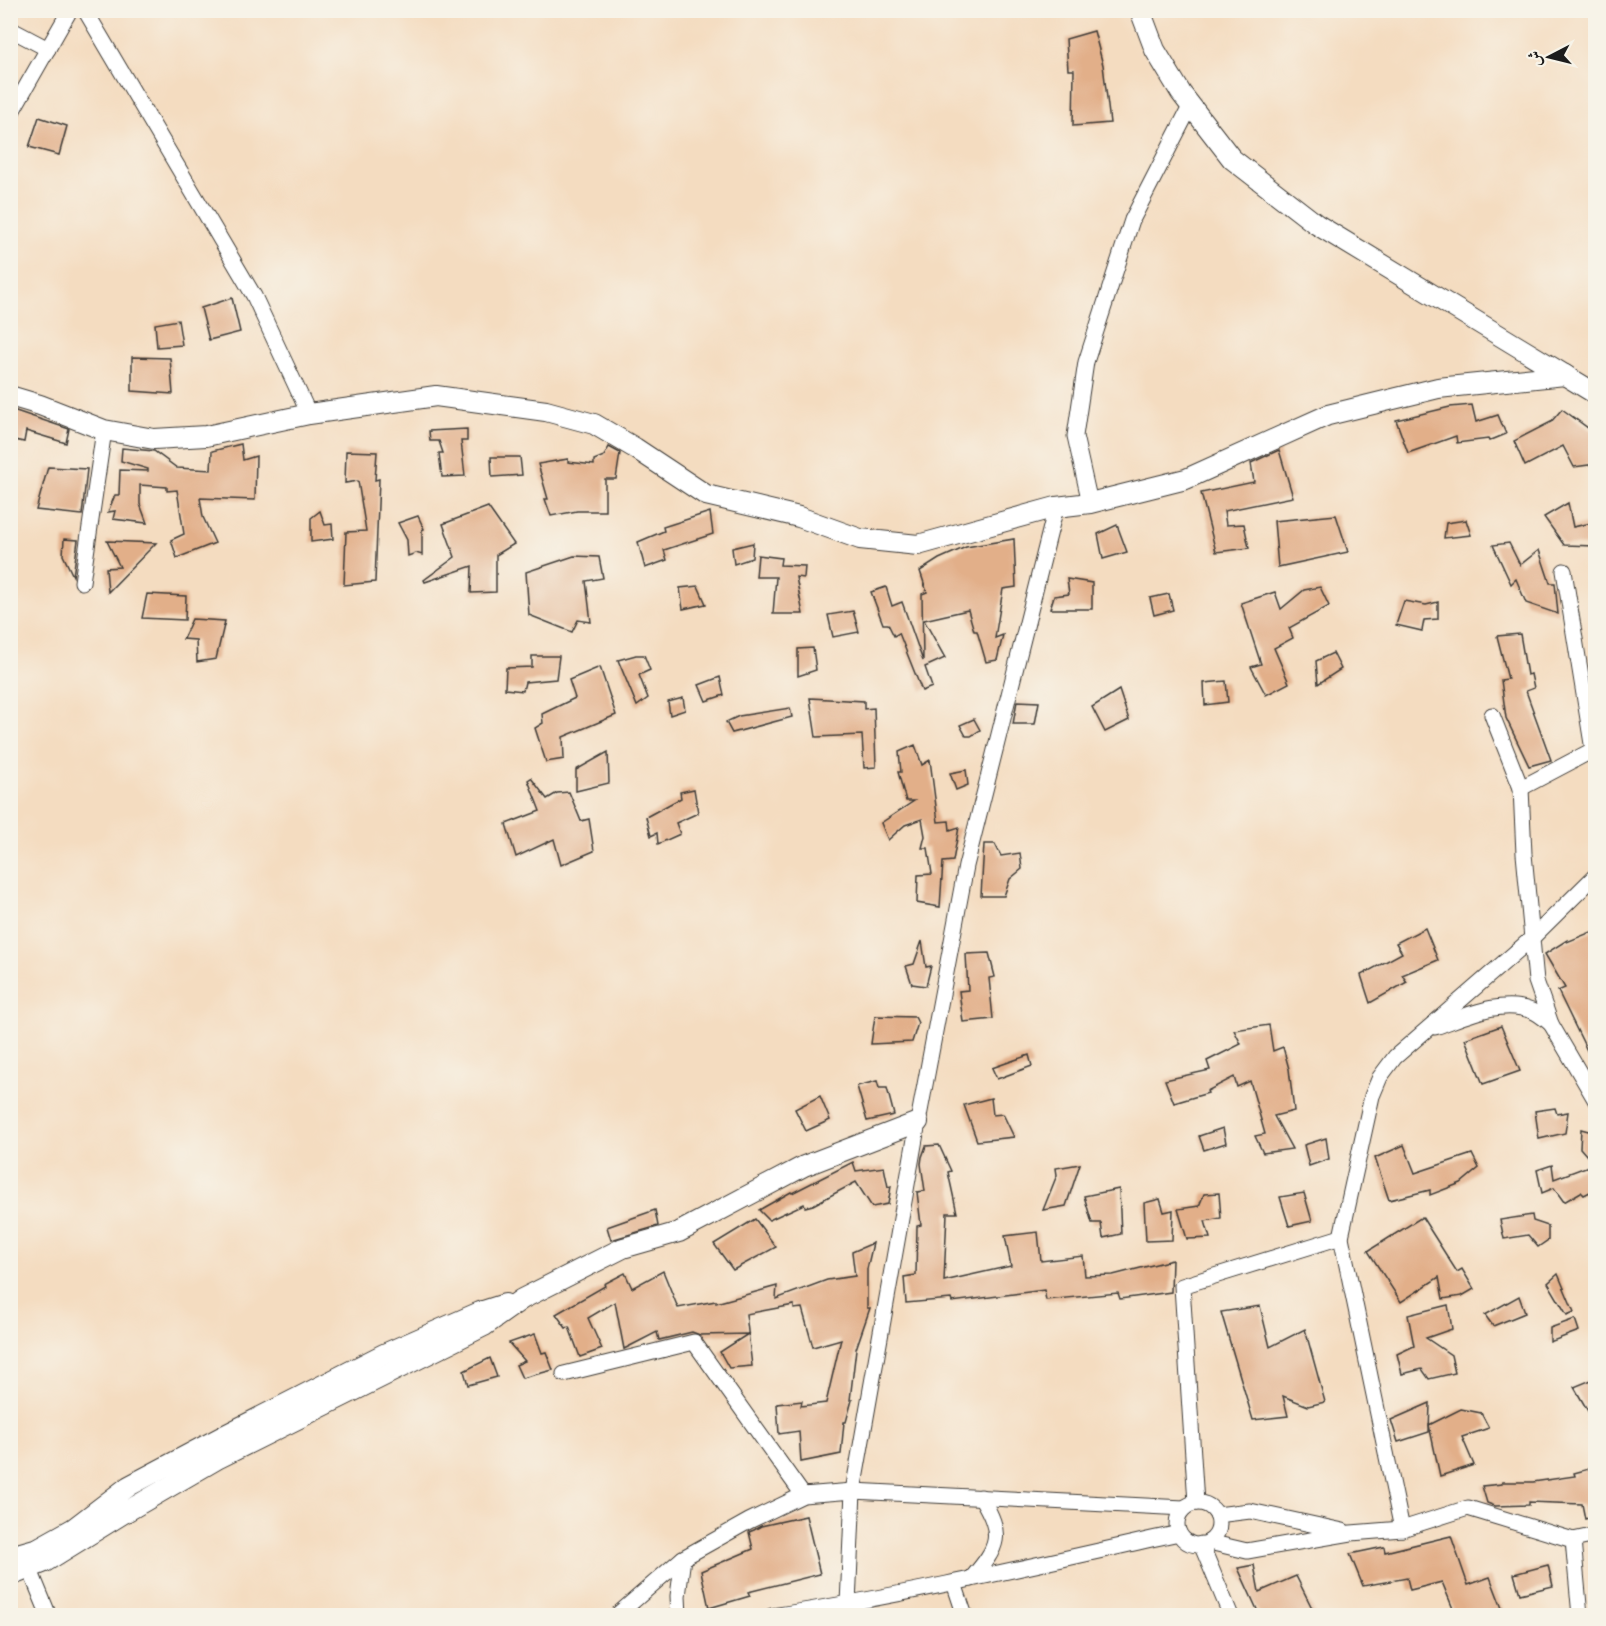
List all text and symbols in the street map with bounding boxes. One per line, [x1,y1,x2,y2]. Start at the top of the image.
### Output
north arrow [1519,27,1579,87]
text: ش [1523,50,1545,68]

